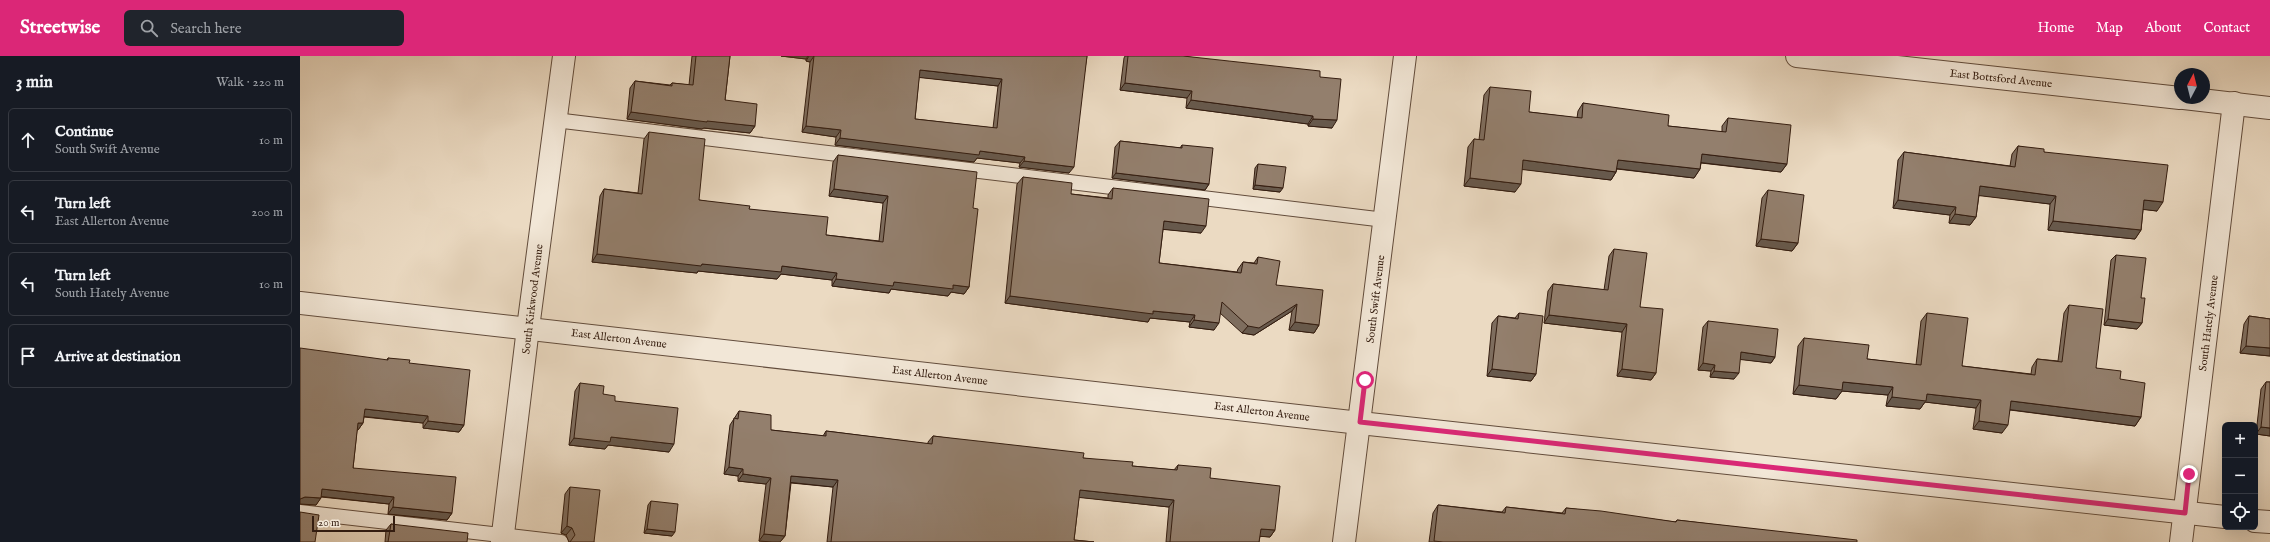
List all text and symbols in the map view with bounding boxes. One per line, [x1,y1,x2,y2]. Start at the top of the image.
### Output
search box [124,10,404,46]
text: Streetwise [20,16,100,40]
icon: search [138,17,160,39]
text: Search here [170,19,242,38]
text: Home [2038,19,2074,37]
text: Map [2096,19,2123,37]
text: About [2145,19,2181,37]
text: Contact [2203,19,2250,37]
street label: East Bottsford Avenue [1949,67,2053,91]
north arrow [2174,68,2210,104]
text: 3 min [16,72,53,93]
text: Walk · 220 m [216,74,284,91]
text: Continue [55,122,113,141]
icon: ahead [17,129,39,151]
text: 10 m [259,132,283,149]
text: South Swift Avenue [55,141,160,158]
text: Turn left [55,194,111,213]
icon: left [17,201,39,223]
text: 200 m [251,204,283,221]
text: East Allerton Avenue [55,213,169,230]
street label: South Kirkwood Avenue [519,243,547,355]
street label: South Swift Avenue [1364,254,1388,344]
text: Turn left [55,266,111,285]
icon: left [17,273,39,295]
street label: South Hately Avenue [2196,274,2222,372]
text: 10 m [259,276,283,293]
text: South Hately Avenue [55,285,169,302]
street label: East Allerton Avenue [570,326,668,352]
icon: arrive [17,345,39,367]
text: Arrive at destination [55,347,181,366]
street label: East Allerton Avenue [891,363,989,389]
route start [1356,371,1374,389]
street label: East Allerton Avenue [1213,399,1311,425]
map controls [2222,422,2258,530]
button: + [2222,422,2258,458]
button: − [2222,458,2258,494]
route end [2180,465,2198,483]
button: locate [2222,494,2258,530]
scale bar [312,514,395,533]
text: 20 m [318,516,339,530]

